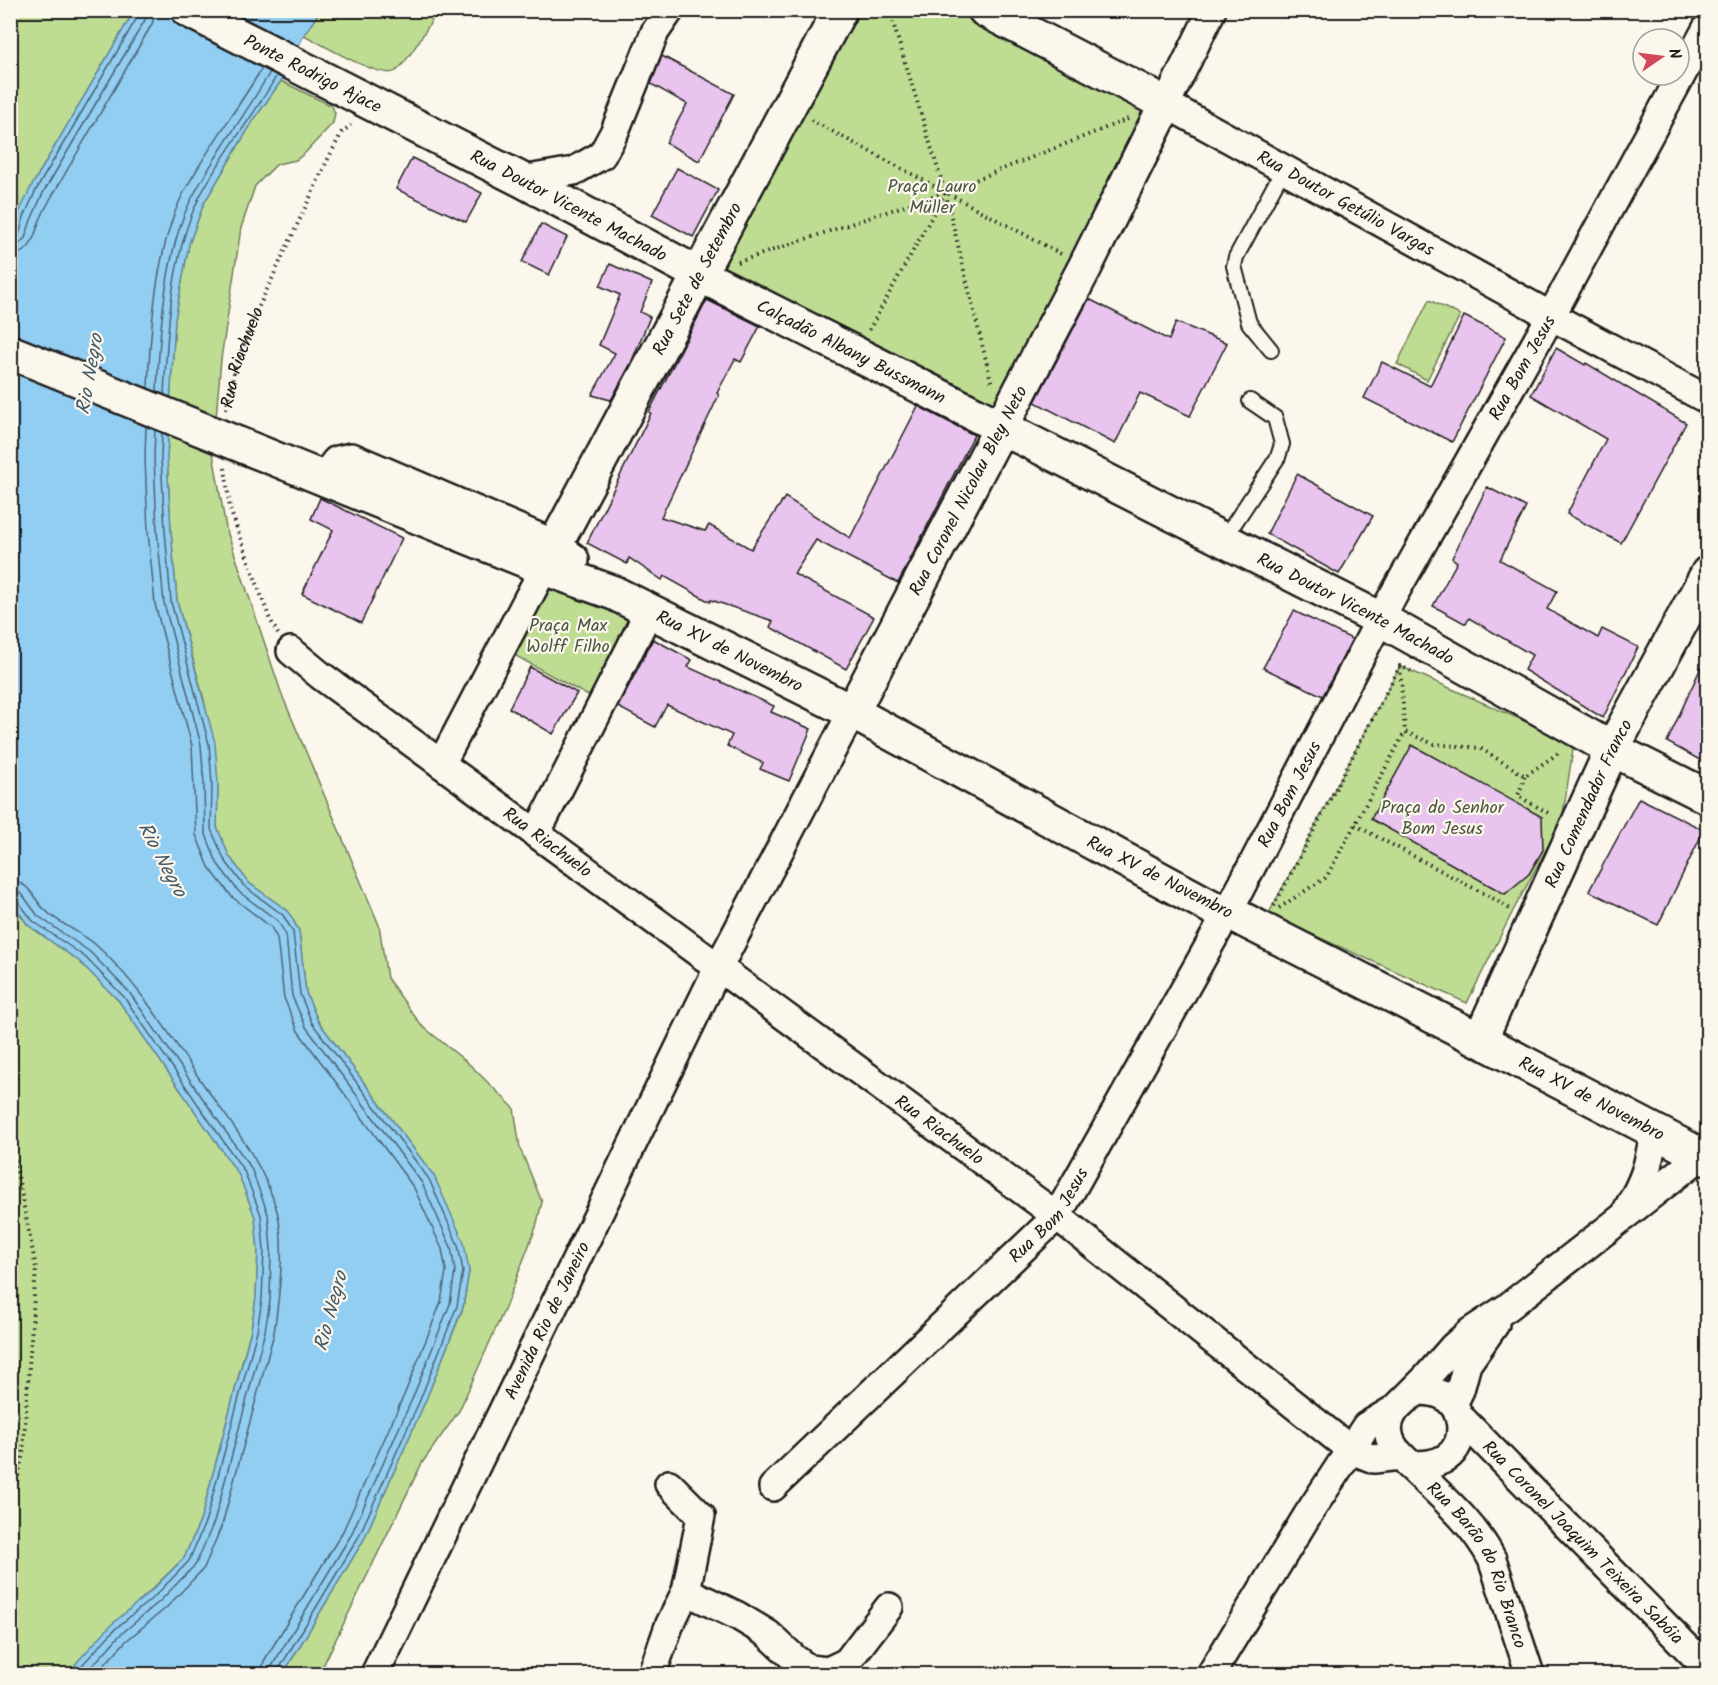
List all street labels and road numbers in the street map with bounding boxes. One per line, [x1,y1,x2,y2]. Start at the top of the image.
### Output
street label: Ponte Rodrigo Ajace [238,27,386,122]
street label: Rua Doutor Vicente Machado [464,143,672,271]
street label: Rua Doutor Getúlio Vargas [1251,144,1440,265]
street label: Rua Sete de Setembro [646,198,751,361]
street label: Calçadão Albany Bussmann [751,293,950,413]
street label: Rua Riachuelo [214,302,273,411]
street label: Rua Bom Jesus [1482,310,1565,426]
street label: Rua Coronel Nicolau Bley Neto [902,381,1036,602]
street label: Rua Doutor Vicente Machado [1251,546,1459,674]
street label: Rua XV de Novembro [650,603,808,701]
street label: Rua Comendador Franco [1538,715,1641,893]
street label: Rua Bom Jesus [1251,736,1330,853]
street label: Rua Riachuelo [496,800,598,886]
street label: Rua XV de Novembro [1081,829,1238,928]
street label: Rua XV de Novembro [1513,1050,1669,1150]
street label: Rua Riachuelo [888,1088,989,1174]
street label: Rua Bom Jesus [1003,1162,1097,1271]
street label: Avenida Rio de Janeiro [497,1237,599,1405]
street label: Rua Coronel Joaquim Teixeira Sabóia [1474,1434,1690,1652]
street label: Rua Barão do Rio Branco [1419,1475,1534,1653]

